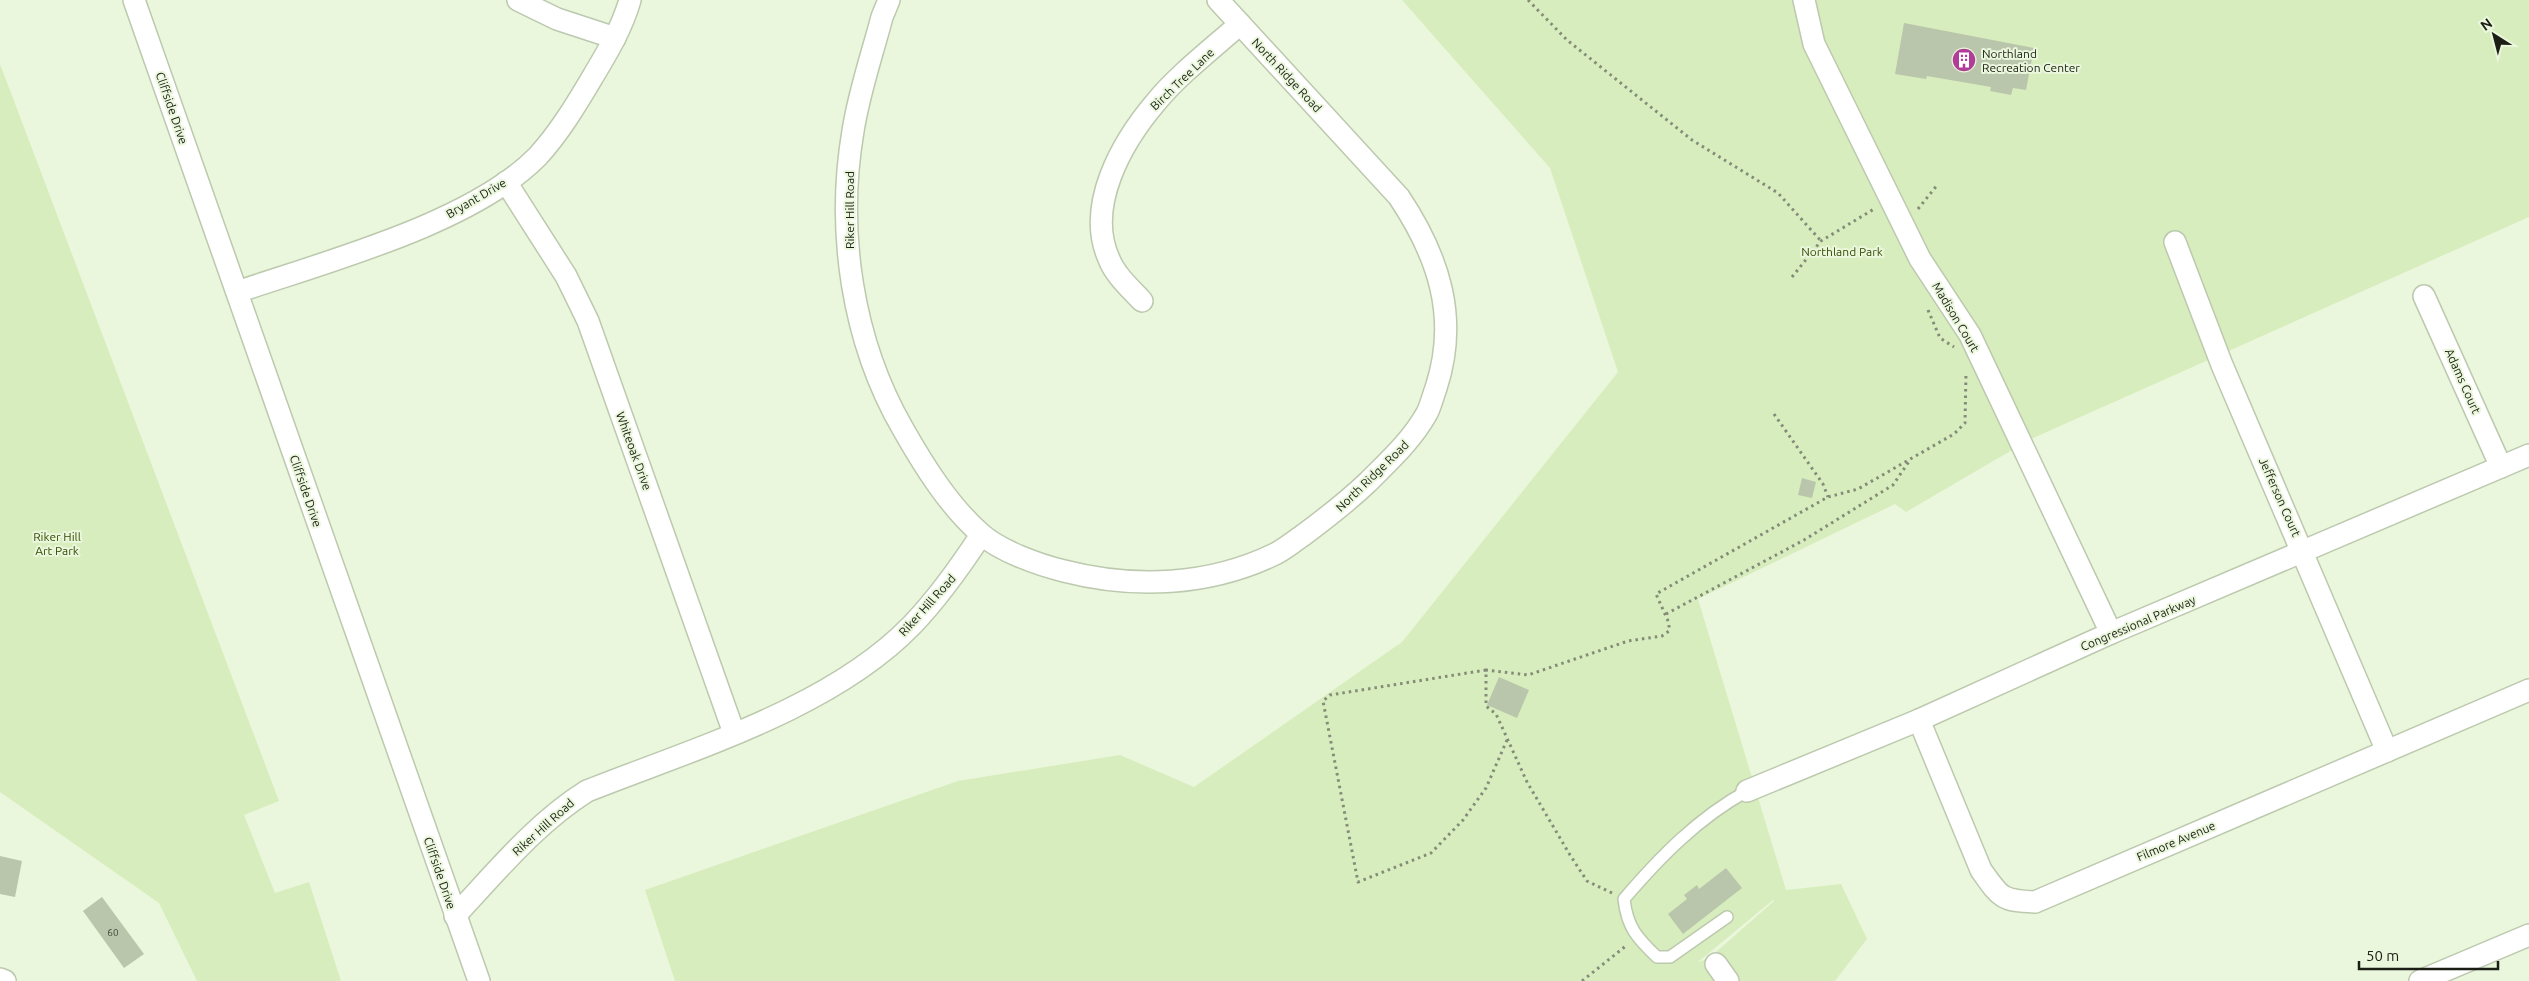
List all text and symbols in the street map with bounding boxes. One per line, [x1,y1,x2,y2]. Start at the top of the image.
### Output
north arrow [2469,10,2519,60]
text: N [2477,15,2495,34]
street label: North Ridge Road [1250,36,1324,114]
street label: Birch Tree Lane [1148,46,1216,112]
building icon: Northland Recreation Center [1951,47,1977,73]
place label: Northland Recreation Center [1982,47,2080,74]
street label: Cliffside Drive [154,70,190,146]
street label: Riker Hill Road [843,171,856,249]
street label: Bryant Drive [444,176,508,220]
park label: Northland Park [1801,245,1883,258]
street label: Madison Court [1930,280,1982,354]
street label: Adams Court [2443,346,2483,416]
street label: Whiteoak Drive [614,410,654,492]
street label: North Ridge Road [1333,438,1411,514]
street label: Cliffside Drive [288,453,324,529]
street label: Jefferson Court [2257,455,2303,539]
park label: Riker Hill Art Park [33,530,81,557]
street label: Riker Hill Road [896,572,958,638]
street label: Congressional Parkway [2079,593,2198,653]
street label: Riker Hill Road [510,796,576,858]
street label: Filmore Avenue [2135,819,2217,863]
street label: Cliffside Drive [422,835,458,911]
house number: 60 [107,927,119,938]
scale bar [2359,938,2498,970]
text: 50 m [2366,947,2399,964]

